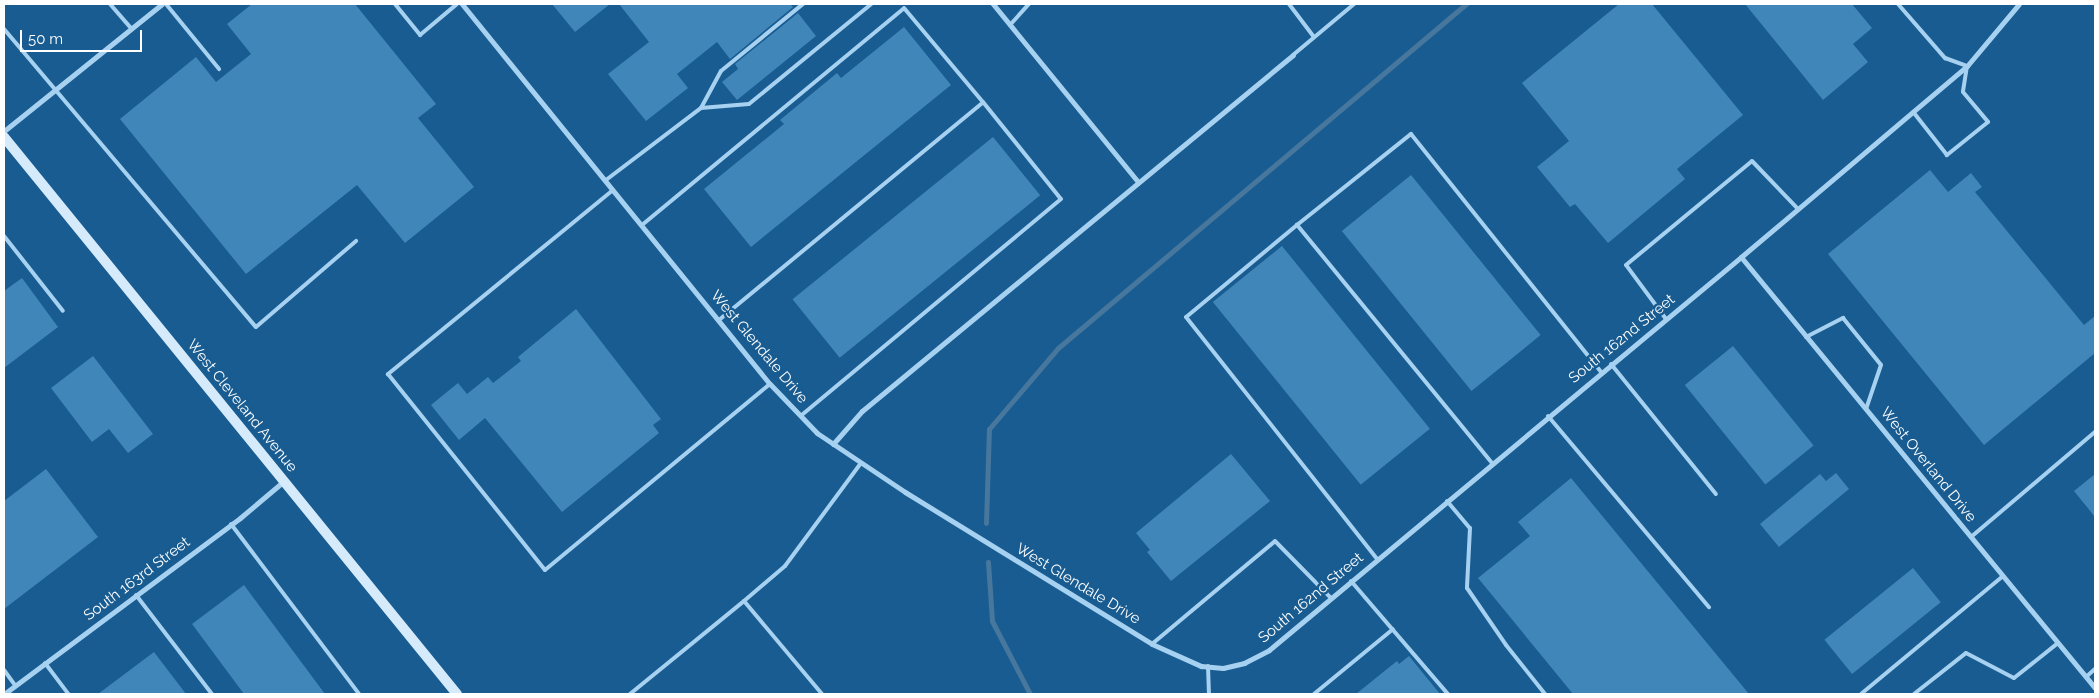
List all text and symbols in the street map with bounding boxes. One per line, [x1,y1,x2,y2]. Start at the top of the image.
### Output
scale bar [22,20,145,52]
text: 50 m [28,30,63,48]
street label: West Glendale Drive [706,287,812,407]
street label: South 162nd Street [1565,291,1679,387]
street label: West Cleveland Avenue [183,336,301,476]
street label: West Overland Drive [1876,404,1980,526]
street label: South 163rd Street [81,533,193,625]
street label: West Glendale Drive [1013,540,1143,628]
street label: South 162nd Street [1255,549,1367,647]

